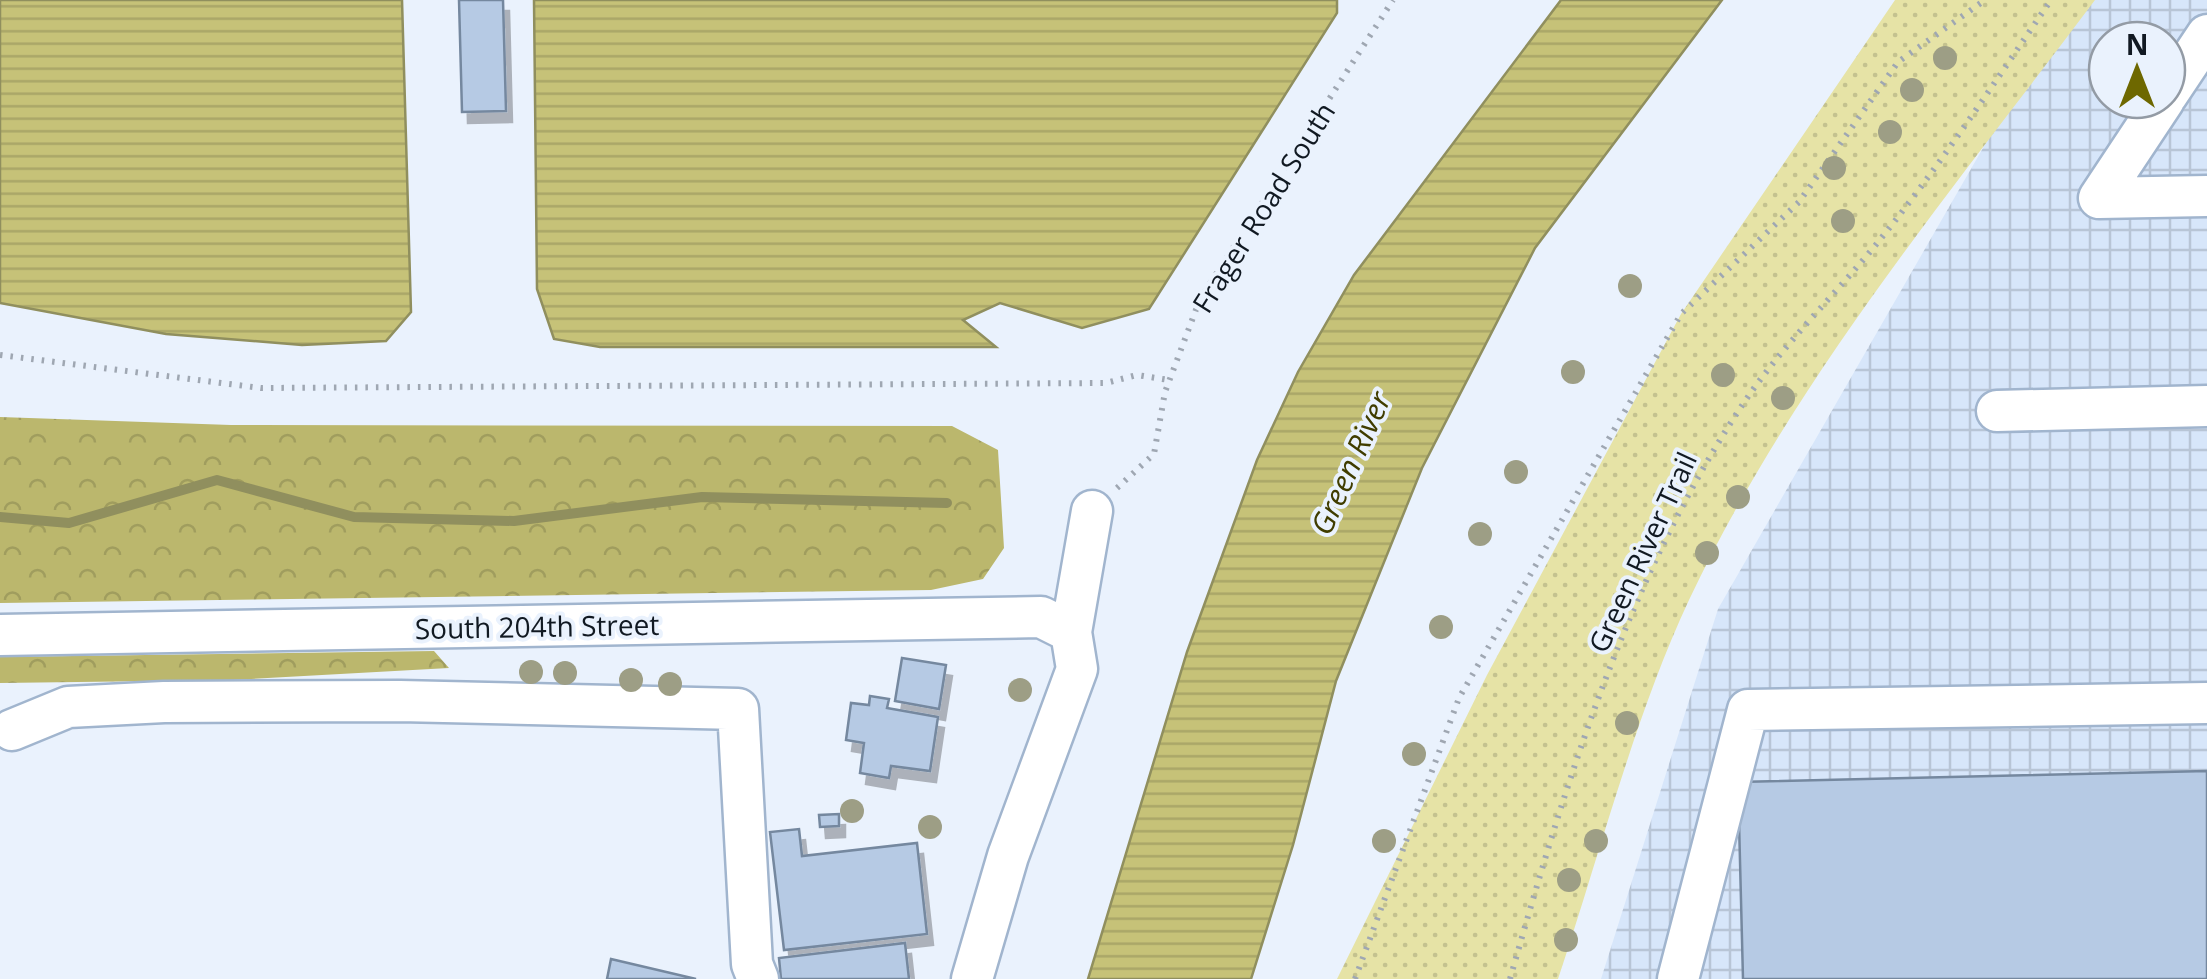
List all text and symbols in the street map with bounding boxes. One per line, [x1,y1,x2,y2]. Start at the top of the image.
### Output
north arrow [2087,20,2187,120]
text: N [2126,25,2148,63]
street label: Frager Road South [1183,94,1343,320]
water label: Green River [1300,384,1400,541]
street label: Green River Trail [1579,446,1705,658]
street label: South 204th Street [414,605,660,647]

